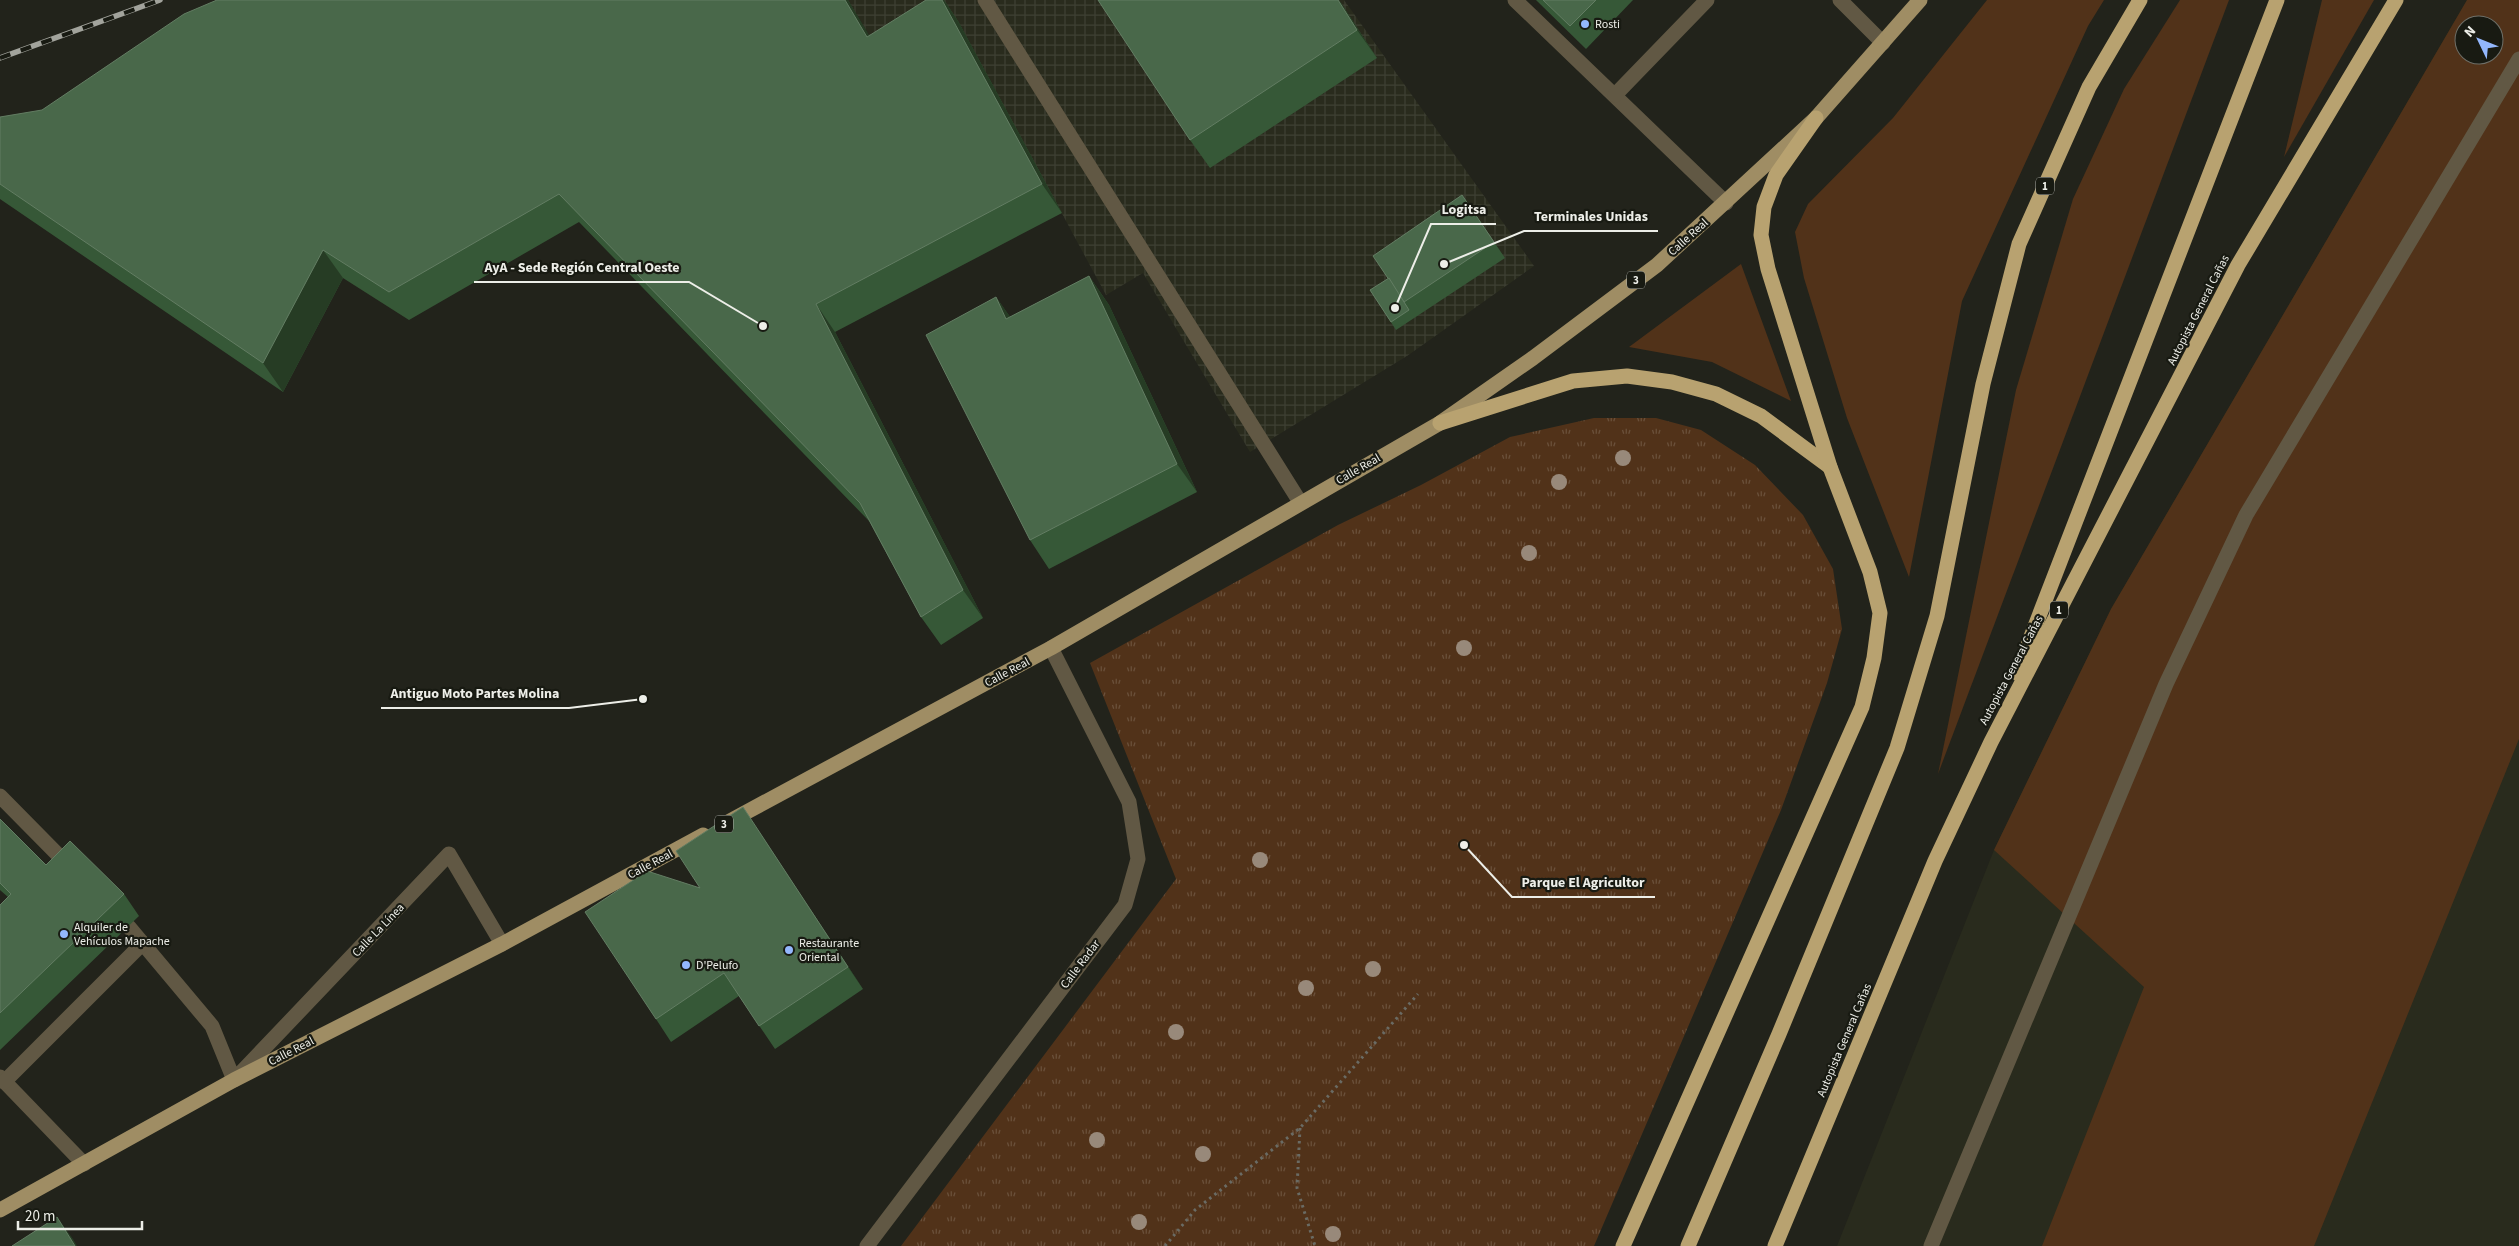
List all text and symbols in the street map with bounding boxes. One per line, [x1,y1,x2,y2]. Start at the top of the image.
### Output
north arrow [2454,15,2504,65]
place label: Rosti [1595,16,1620,33]
marker: Rosti [1579,18,1591,30]
text: N [2460,22,2481,42]
road number: 1 [2036,178,2054,195]
callout: Logitsa [1431,195,1496,224]
text: Logitsa [1442,200,1486,220]
callout: Terminales Unidas [1524,202,1658,231]
text: Terminales Unidas [1534,207,1648,227]
street label: Calle Real [1664,215,1712,260]
street label: Autopista General Cañas [2163,252,2234,368]
callout: AyA - Sede Región Central Oeste [474,253,689,282]
text: AyA - Sede Región Central Oeste [483,258,680,278]
road number: 3 [1627,272,1645,288]
street label: Calle Real [1333,450,1384,489]
road number: 1 [2050,602,2068,618]
street label: Autopista General Cañas [1975,612,2048,728]
street label: Calle Real [982,653,1033,691]
callout: Antiguo Moto Partes Molina [381,679,569,708]
text: Antiguo Moto Partes Molina [390,684,559,704]
road number: 3 [715,816,733,832]
street label: Calle Real [625,845,676,883]
callout: Parque El Agricultor [1512,868,1655,897]
text: Parque El Agricultor [1521,873,1645,893]
street label: Calle La Línea [348,900,408,961]
place label: Alquiler de Vehículos Mapache [74,919,170,950]
marker: Alquiler de Vehículos Mapache [58,928,70,940]
place label: Restaurante Oriental [799,935,859,966]
street label: Calle Radar [1056,936,1105,992]
marker: Restaurante Oriental [783,944,795,956]
place label: D'Pelufo [696,957,738,974]
marker: D'Pelufo [680,959,692,971]
street label: Autopista General Cañas [1813,981,1876,1100]
street label: Calle Real [266,1033,317,1070]
scale bar [18,1198,141,1230]
text: 20 m [25,1206,55,1227]

